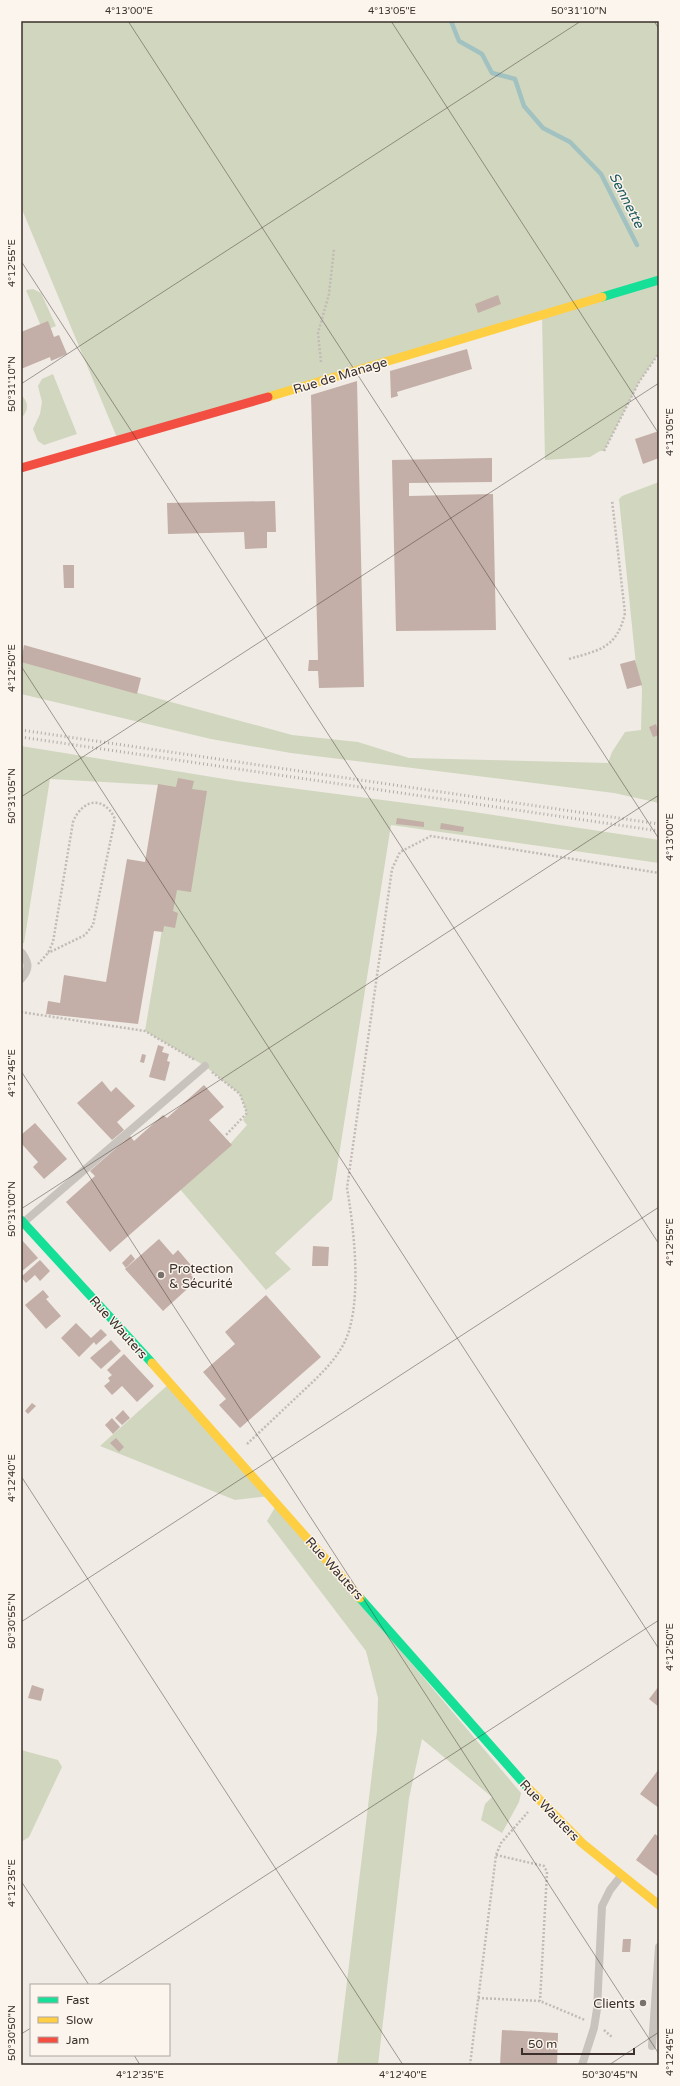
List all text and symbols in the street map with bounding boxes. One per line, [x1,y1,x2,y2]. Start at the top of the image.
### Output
text: 4°13'00"E [105,5,153,17]
text: 4°13'05"E [368,5,416,17]
text: 50°31'10"N [551,5,607,17]
water label: Sennette [605,170,648,232]
text: 4°12'55"E [6,239,18,287]
street label: Rue de Manage [291,354,389,398]
text: 50°31'10"N [6,356,18,412]
text: 4°13'05"E [664,408,676,456]
text: 4°12'50"E [6,644,18,692]
text: 50°31'05"N [6,768,18,824]
text: 4°13'00"E [664,813,676,861]
text: 4°12'45"E [6,1049,18,1097]
text: 50°31'00"N [6,1181,18,1237]
text: 4°12'55"E [664,1218,676,1266]
place label: Protection & Sécurité [169,1261,233,1292]
marker: Protection & Sécurité [156,1270,166,1280]
street label: Rue Wauters [86,1293,151,1362]
text: 4°12'40"E [6,1454,18,1502]
street label: Rue Wauters [302,1534,367,1603]
text: 50°30'55"N [6,1593,18,1649]
text: 4°12'50"E [664,1623,676,1671]
street label: Rue Wauters [516,1777,583,1845]
text: 4°12'35"E [6,1859,18,1907]
legend [30,1984,170,2056]
text: Fast [66,1993,90,2007]
place label: Clients [593,1996,635,2012]
marker: Clients [638,1998,648,2008]
text: 50°30'50"N [6,2005,18,2061]
text: Slow [66,2013,93,2027]
text: 4°12'45"E [664,2028,676,2076]
scale bar [522,2030,634,2056]
text: Jam [66,2033,89,2047]
text: 50 m [528,2037,557,2051]
text: 4°12'35"E [116,2069,164,2081]
text: 4°12'40"E [379,2069,427,2081]
text: 50°30'45"N [582,2069,638,2081]

